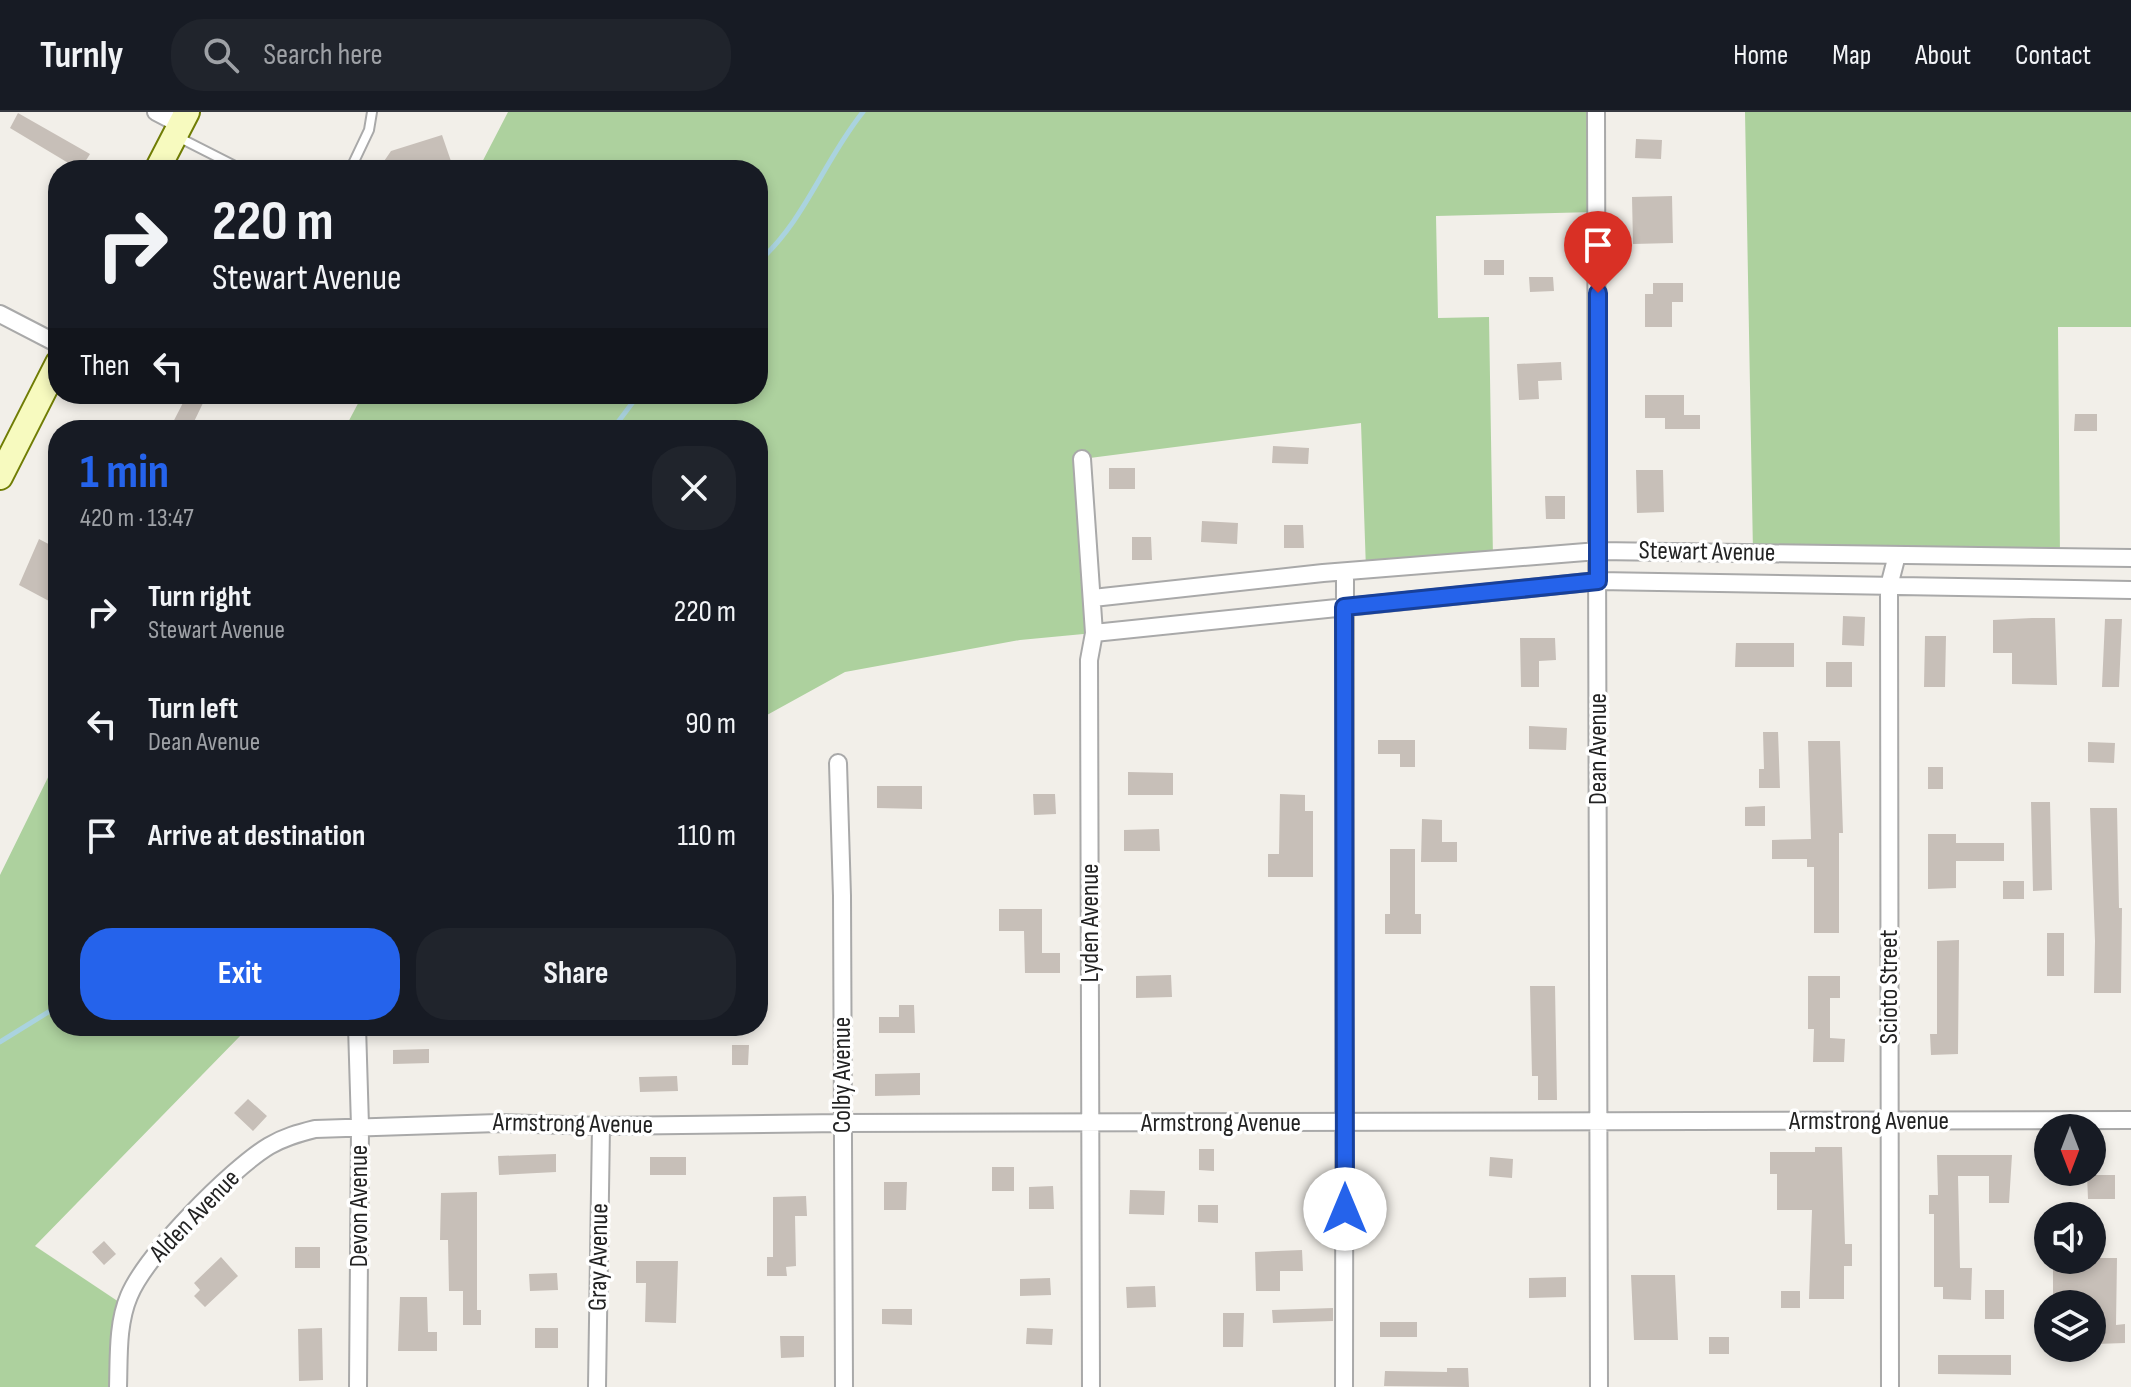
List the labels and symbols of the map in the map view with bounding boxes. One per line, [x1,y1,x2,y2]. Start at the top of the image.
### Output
pin [1564,211,1632,293]
street label: Stewart Avenue [1638,535,1776,569]
street label: Dean Avenue [1583,693,1614,805]
street label: Lyden Avenue [1075,864,1106,982]
street label: Scioto Street [1874,930,1905,1044]
street label: Colby Avenue [827,1017,858,1133]
street label: Armstrong Avenue [1788,1106,1949,1137]
street label: Armstrong Avenue [492,1107,653,1141]
street label: Armstrong Avenue [1140,1108,1301,1139]
north arrow [2034,1114,2106,1186]
street label: Devon Avenue [344,1145,375,1267]
street label: Alden Avenue [143,1163,247,1269]
position arrow [1303,1167,1387,1251]
street label: Gray Avenue [583,1203,615,1311]

